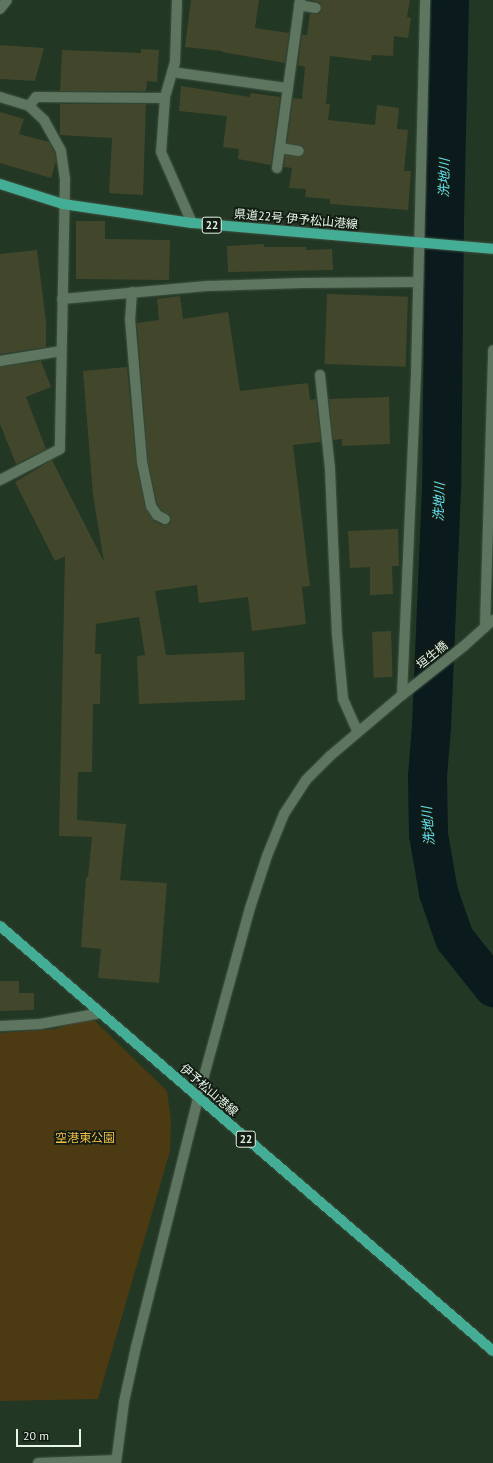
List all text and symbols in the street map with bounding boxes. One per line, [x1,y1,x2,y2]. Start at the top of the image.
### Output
water label: 洗地川 [437,158,453,198]
street label: 県道22号 伊予松山港線 [233,206,359,232]
road number: 22 [201,216,223,234]
water label: 洗地川 [432,482,448,522]
street label: 垣生橋 [413,638,451,672]
water label: 洗地川 [420,806,438,846]
street label: 伊予松山港線 [177,1061,241,1119]
road number: 22 [235,1130,257,1148]
park label: 空港東公園 [55,1131,115,1145]
scale bar [18,1421,83,1447]
text: 20 m [23,1428,49,1443]

